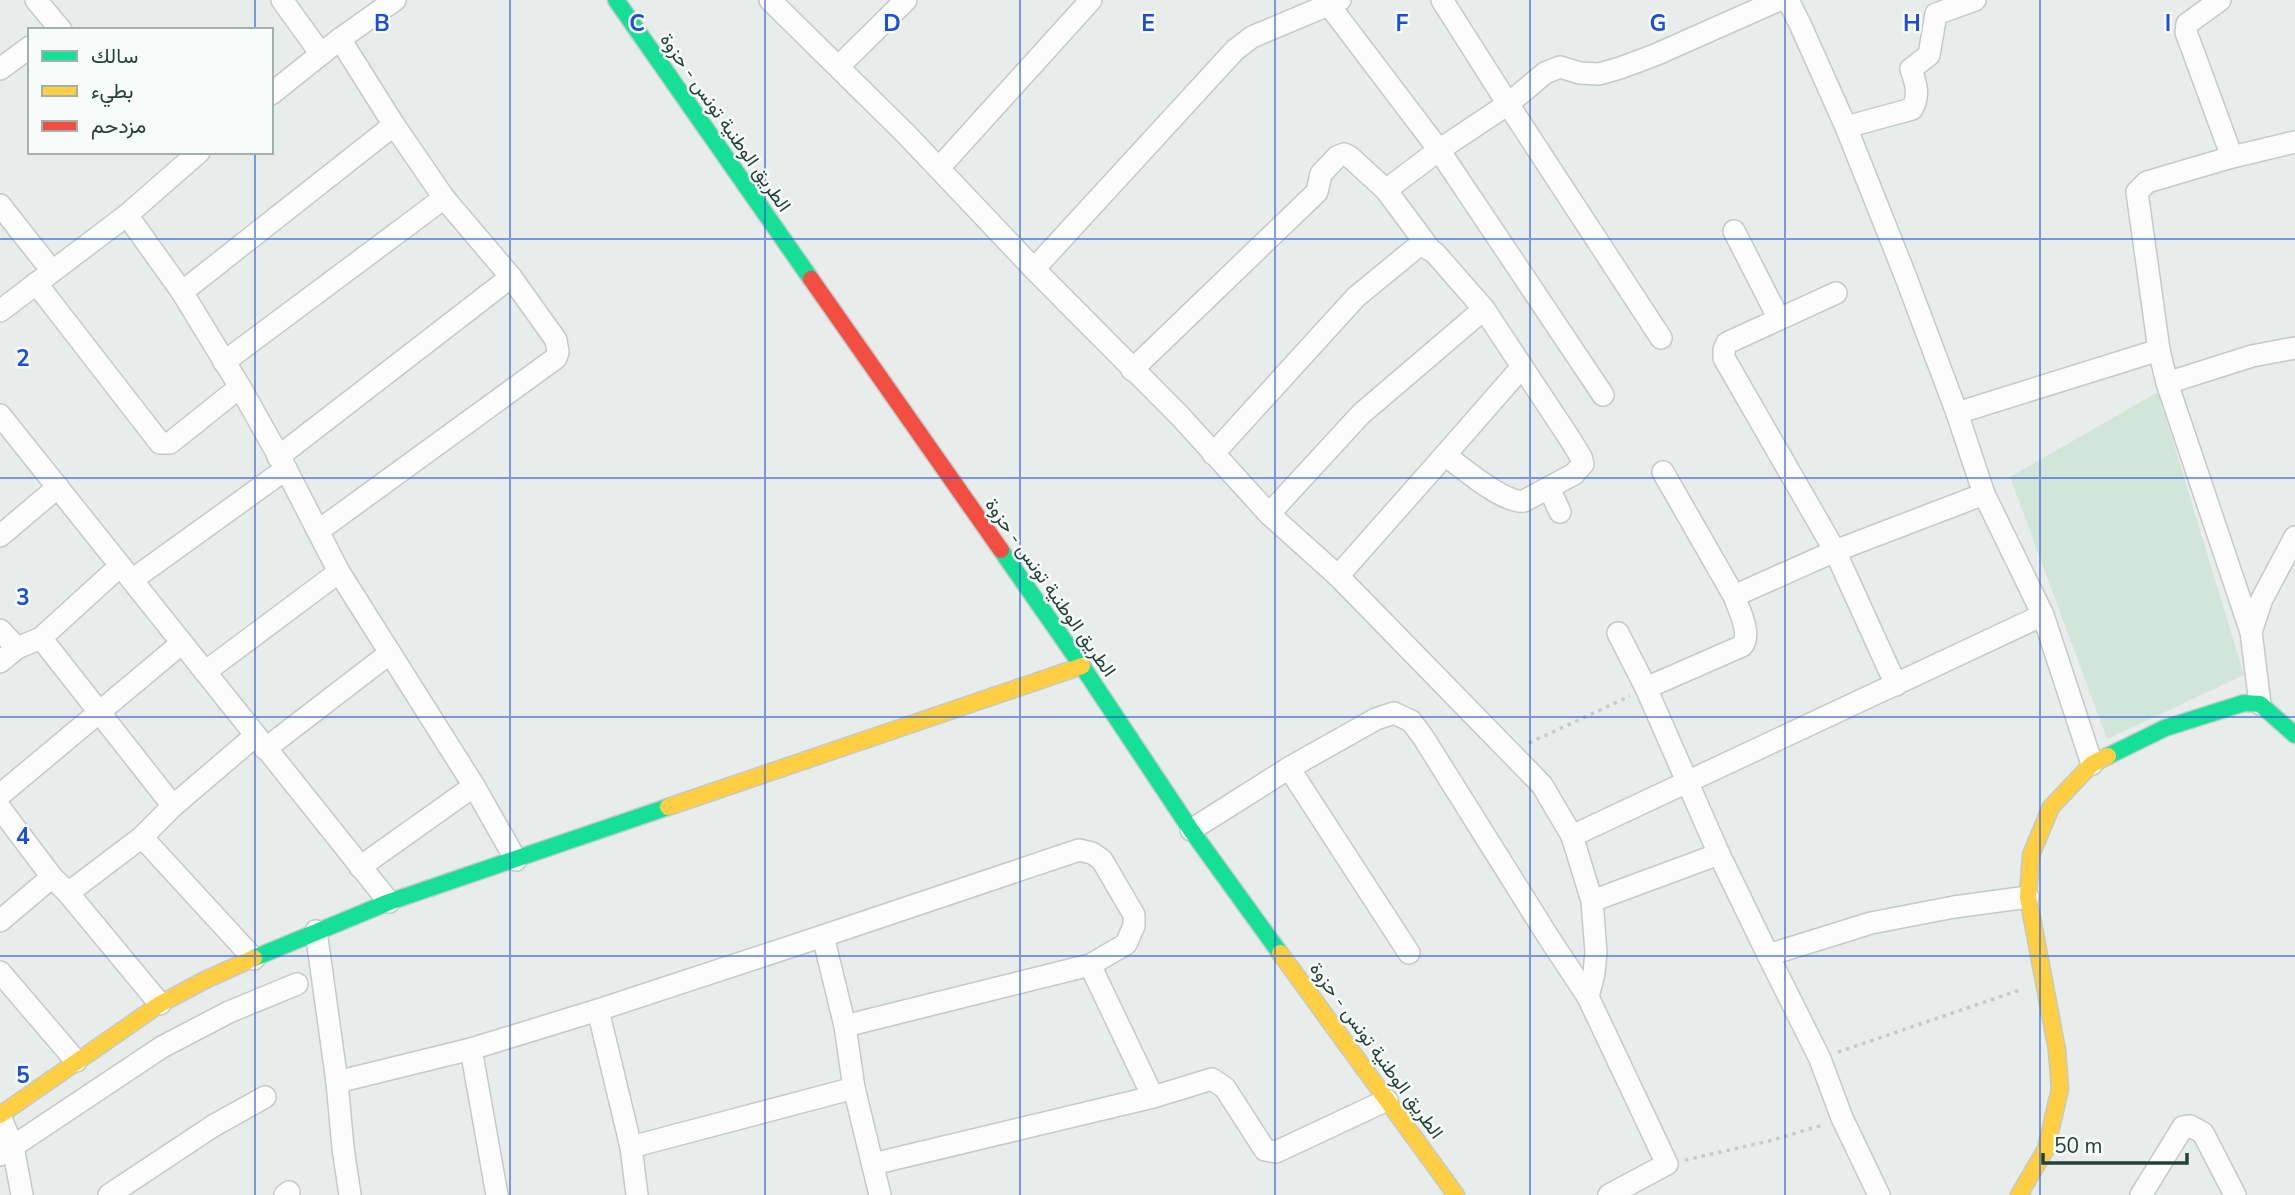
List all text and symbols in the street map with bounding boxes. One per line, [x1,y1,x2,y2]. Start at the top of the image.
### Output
text: B [374,8,390,39]
text: C [629,8,645,39]
text: D [883,8,901,39]
text: E [1141,8,1155,39]
text: F [1396,8,1409,39]
text: G [1650,8,1666,39]
text: H [1903,8,1921,39]
text: I [2165,8,2171,39]
legend [28,28,273,154]
street label: الطريق الوطنية تونس - حزوة [654,28,797,217]
text: سالك [91,42,138,70]
text: بطيء [91,77,134,108]
text: مزدحم [91,112,146,140]
text: 2 [16,343,30,374]
street label: الطريق الوطنية تونس - حزوة [979,493,1122,682]
text: 3 [16,582,30,613]
text: 4 [16,821,30,852]
street label: الطريق الوطنية تونس - حزوة [1303,957,1449,1144]
text: 5 [16,1060,30,1091]
scale bar [2043,1122,2186,1166]
text: 50 m [2054,1132,2103,1160]

